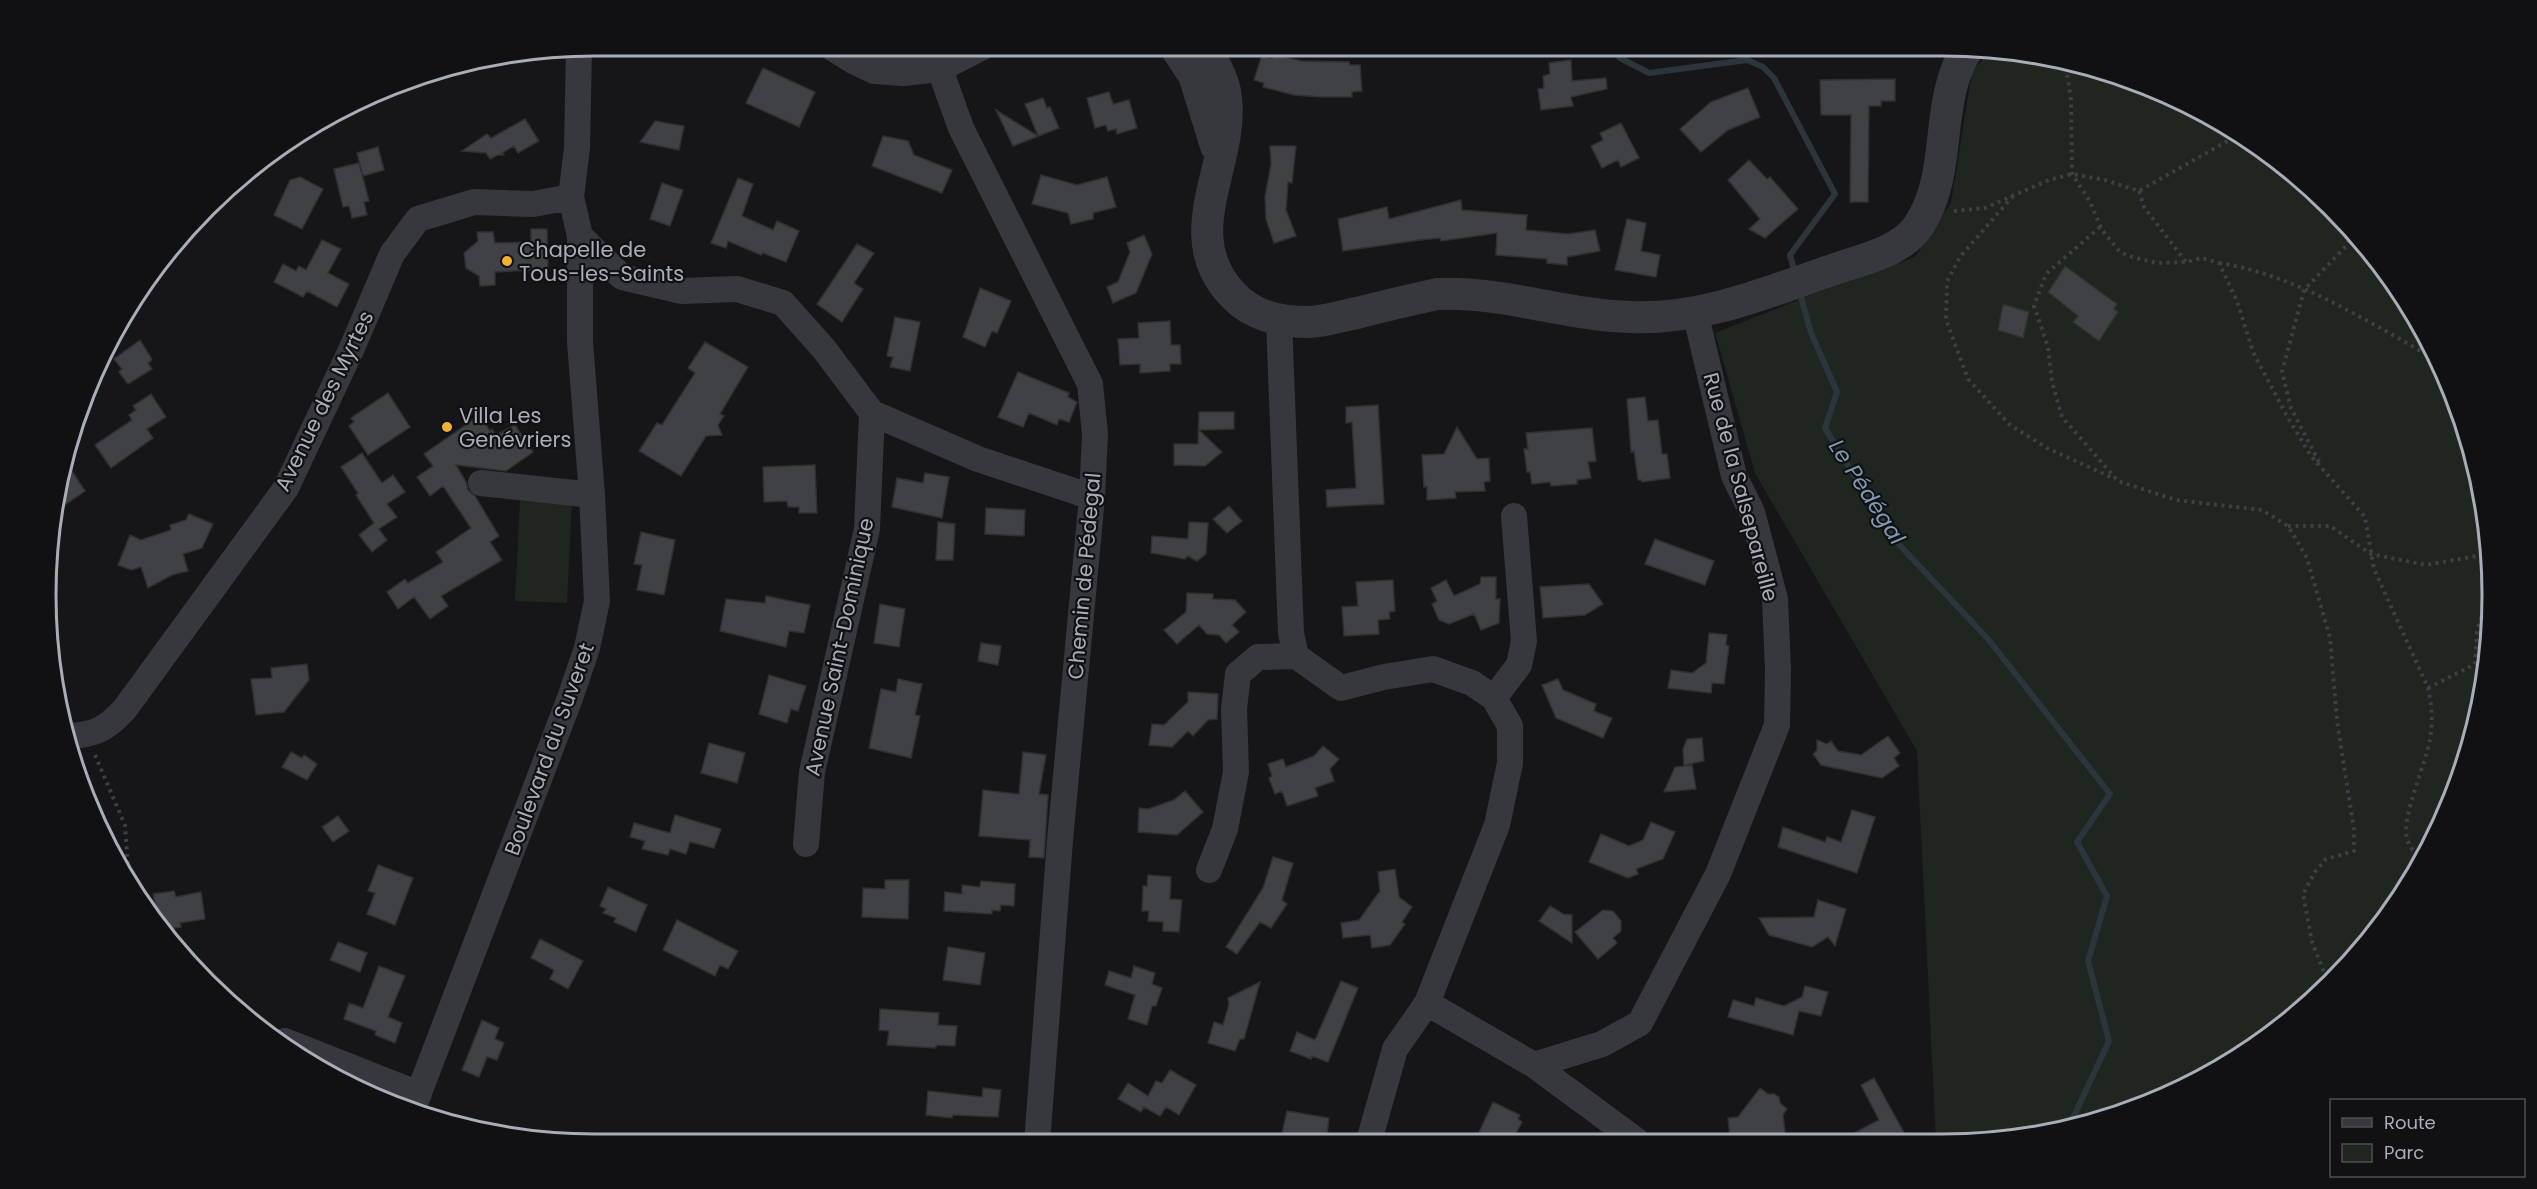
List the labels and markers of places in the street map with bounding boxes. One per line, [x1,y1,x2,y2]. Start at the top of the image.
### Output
place label: Chapelle de Tous-les-Saints [519,235,684,288]
marker: Chapelle de Tous-les-Saints [500,254,514,268]
place label: Villa Les Genévriers [459,401,571,454]
marker: Villa Les Genévriers [440,420,454,434]

